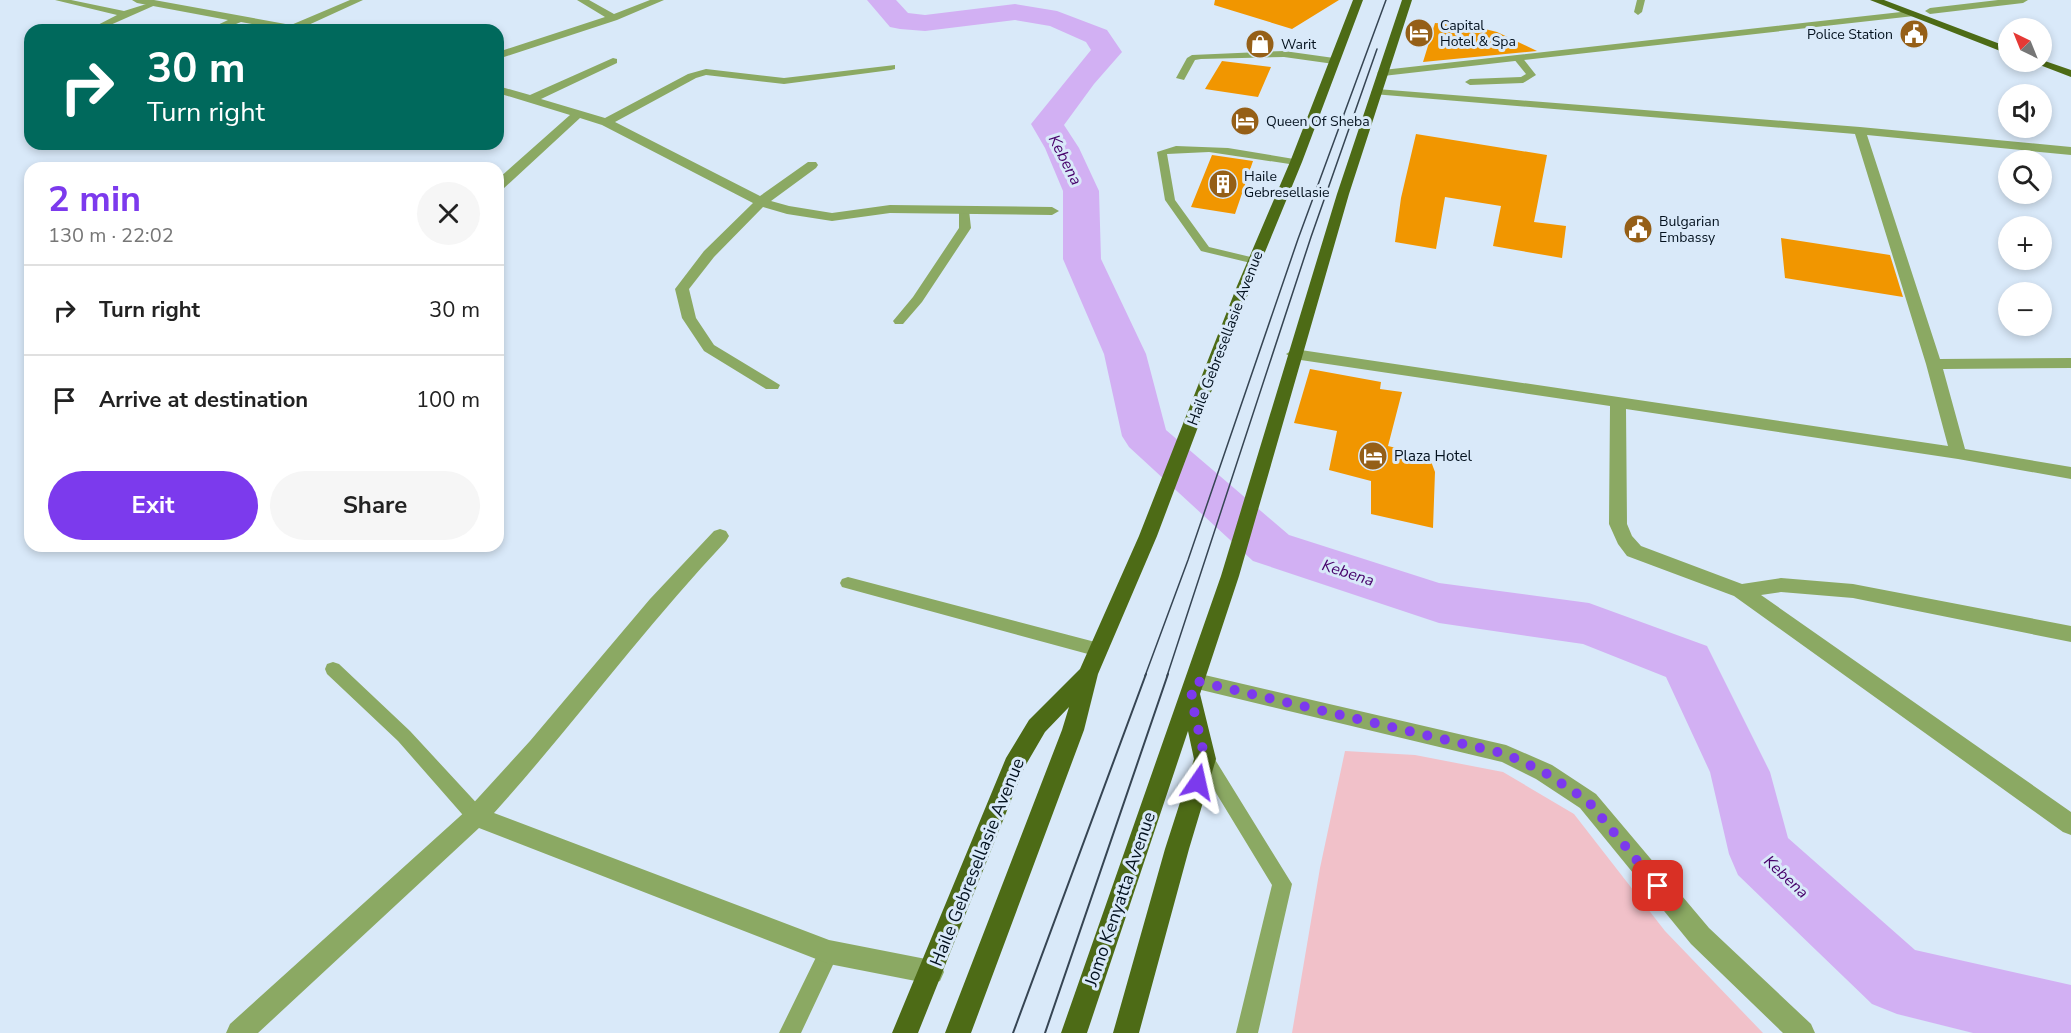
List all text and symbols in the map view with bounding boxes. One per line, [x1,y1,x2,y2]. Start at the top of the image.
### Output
place label: Capital Hotel & Spa [1440,16,1516,51]
hotel icon: Capital Hotel & Spa [1403,17,1435,49]
public building icon: Police Station [1898,18,1930,50]
north arrow [1998,18,2052,72]
map controls [1998,18,2052,336]
place label: Police Station [1807,25,1893,44]
shop icon: Warit [1244,28,1276,60]
place label: Warit [1281,35,1316,54]
text: 30 m [147,40,246,97]
icon: right [48,48,126,126]
button: sound [1998,84,2052,138]
text: Turn right [147,94,265,131]
hotel icon: Queen Of Sheba [1229,105,1261,137]
place label: Queen Of Sheba [1266,112,1370,131]
water label: Kebena [1043,131,1087,189]
button: search [1998,150,2052,204]
place label: Haile Gebresellasie [1244,167,1329,202]
building icon: Haile Gebresellasie [1207,168,1239,200]
text: 2 min [48,175,141,224]
button: close [417,182,480,245]
place label: Bulgarian Embassy [1659,212,1720,247]
public building icon: Bulgarian Embassy [1622,213,1654,245]
button: + [1998,216,2052,270]
text: 130 m · 22:02 [48,222,174,249]
street label: Haile Gebresellasie Avenue [1182,248,1268,428]
button: − [1998,282,2052,336]
icon: right [48,294,81,327]
text: Turn right [99,295,200,325]
text: 30 m [429,295,480,325]
icon: arrive [48,384,81,417]
text: Arrive at destination [99,385,308,415]
text: 100 m [416,385,480,415]
hotel icon: Plaza Hotel [1357,440,1389,472]
place label: Plaza Hotel [1394,446,1472,466]
button: Exit [48,471,258,540]
button: Share [270,471,480,540]
water label: Kebena [1319,554,1377,592]
position arrow [1166,750,1230,814]
street label: Haile Gebresellasie Avenue [924,754,1030,970]
street label: Jomo Kenyatta Avenue [1079,809,1161,990]
water label: Kebena [1759,851,1813,903]
pin [1632,860,1683,911]
icon: arrive [1641,869,1674,902]

